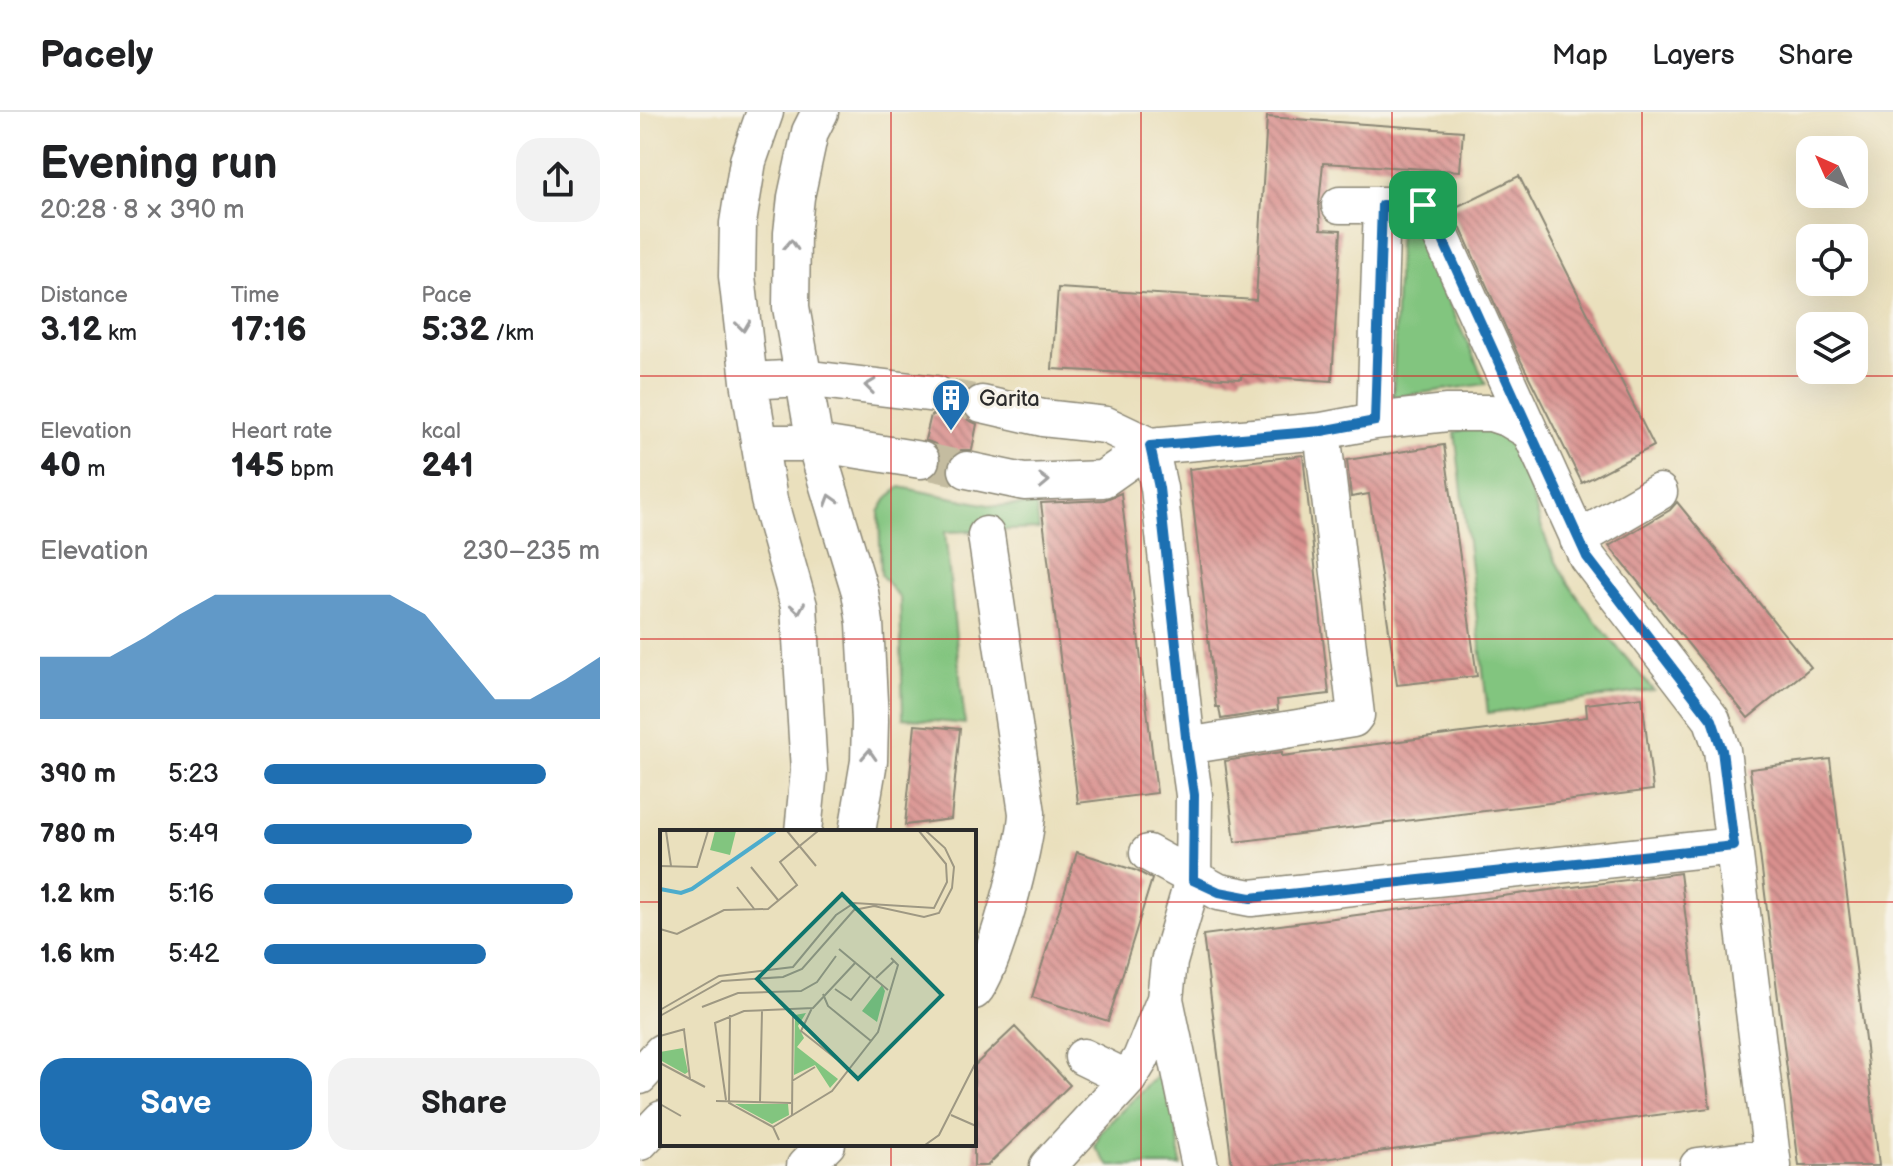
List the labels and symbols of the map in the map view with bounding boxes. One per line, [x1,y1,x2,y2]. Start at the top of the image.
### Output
north arrow [1796,136,1868,208]
pin [1389,171,1457,239]
one-way arrow [783,238,800,251]
one-way arrow [734,320,751,333]
building icon: Garita [930,377,972,432]
one-way arrow [863,378,877,395]
place label: Garita [979,386,1040,413]
one-way arrow [1038,473,1051,490]
one-way arrow [825,494,841,508]
one-way arrow [789,601,806,615]
one-way arrow [860,748,877,761]
inset map [660,830,976,1146]

